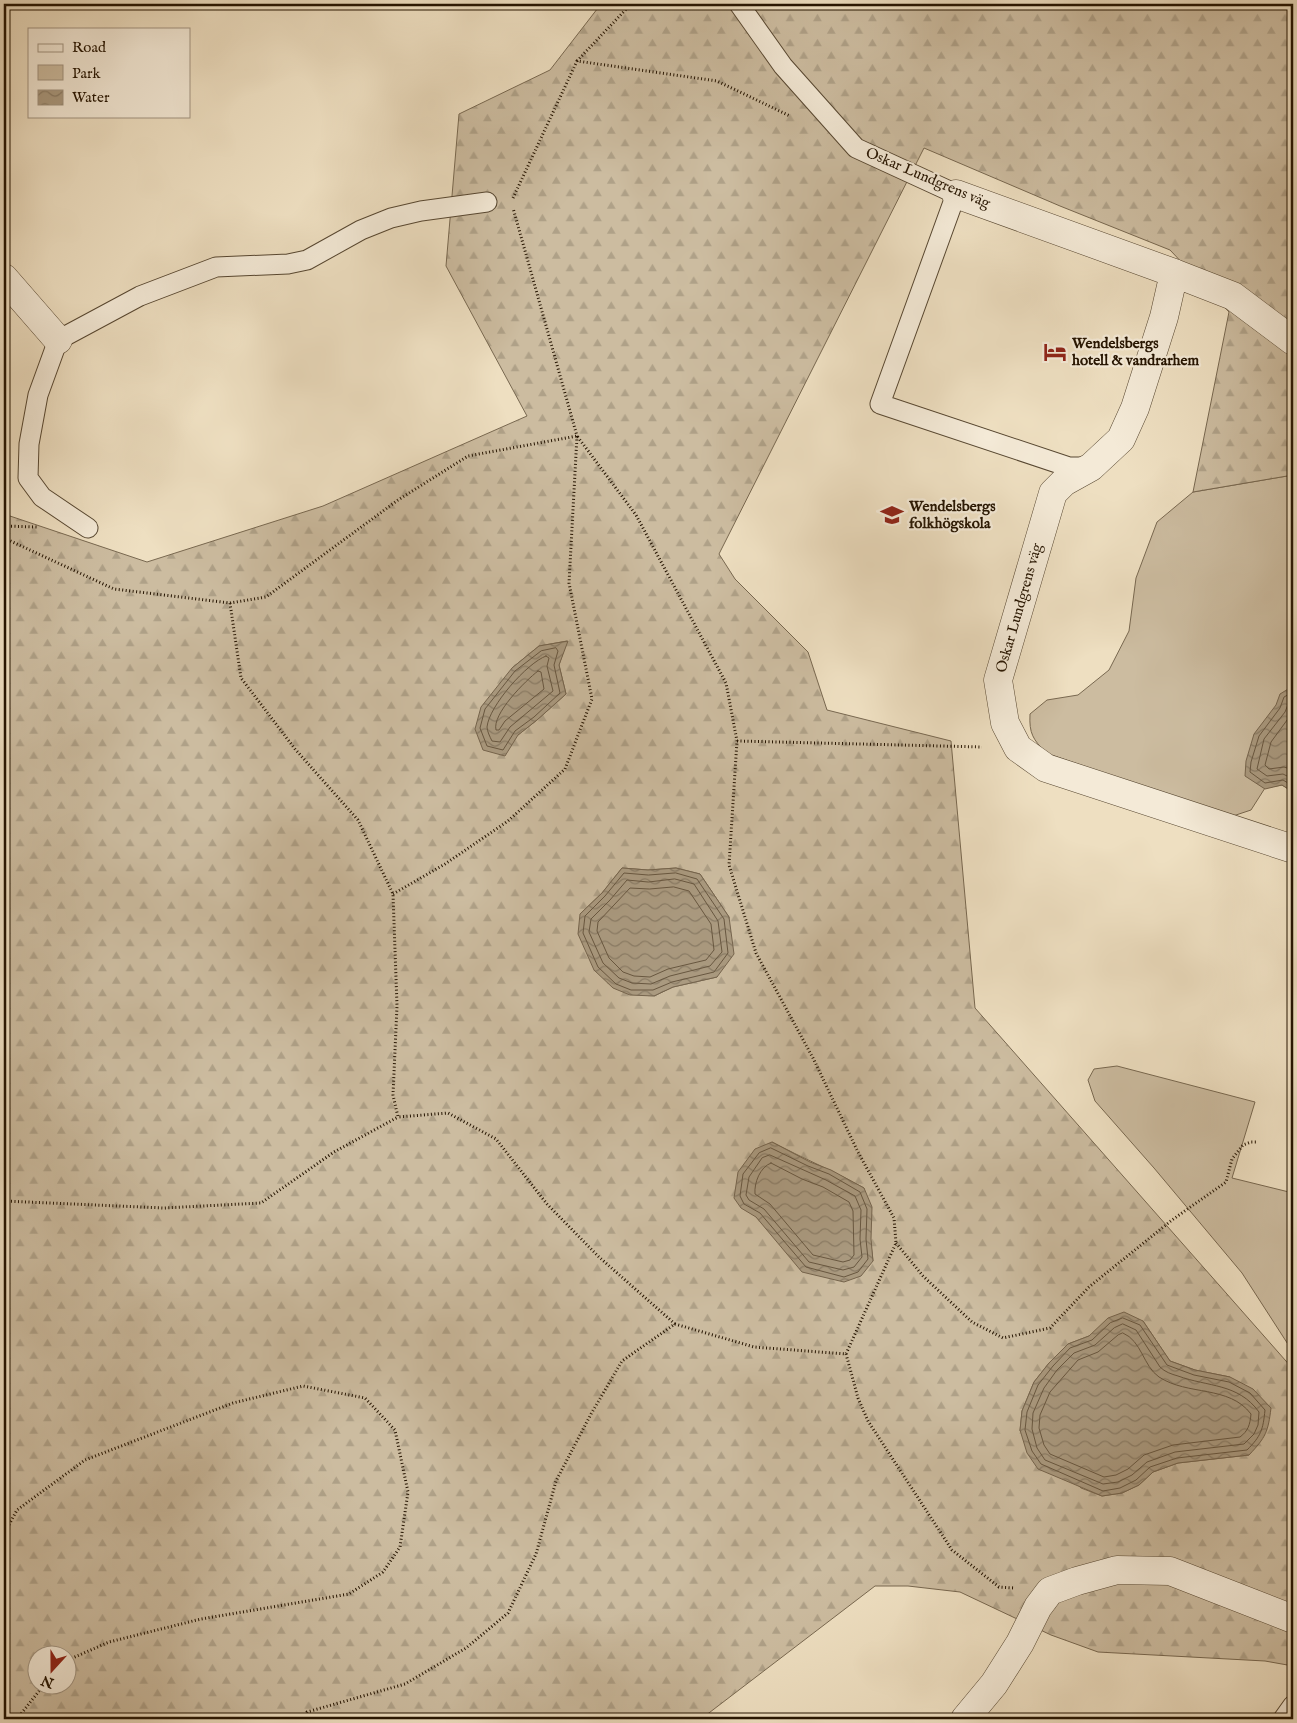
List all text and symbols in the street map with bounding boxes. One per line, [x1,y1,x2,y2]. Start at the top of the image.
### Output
legend [28,28,190,118]
text: Road [72,38,107,57]
text: Park [72,64,102,83]
text: Water [72,88,110,107]
street label: Oskar Lundgrens väg [863,143,994,213]
place label: Wendelsbergs hotell & vandrarhem [1071,334,1199,370]
hotel icon: Wendelsbergs hotell & vandrarhem [1042,339,1068,365]
place label: Wendelsbergs folkhögskola [908,497,996,533]
school or university icon: Wendelsbergs folkhögskola [879,502,905,528]
street label: Oskar Lundgrens väg [991,540,1047,675]
north arrow [28,1646,78,1696]
text: N [39,1671,58,1692]

